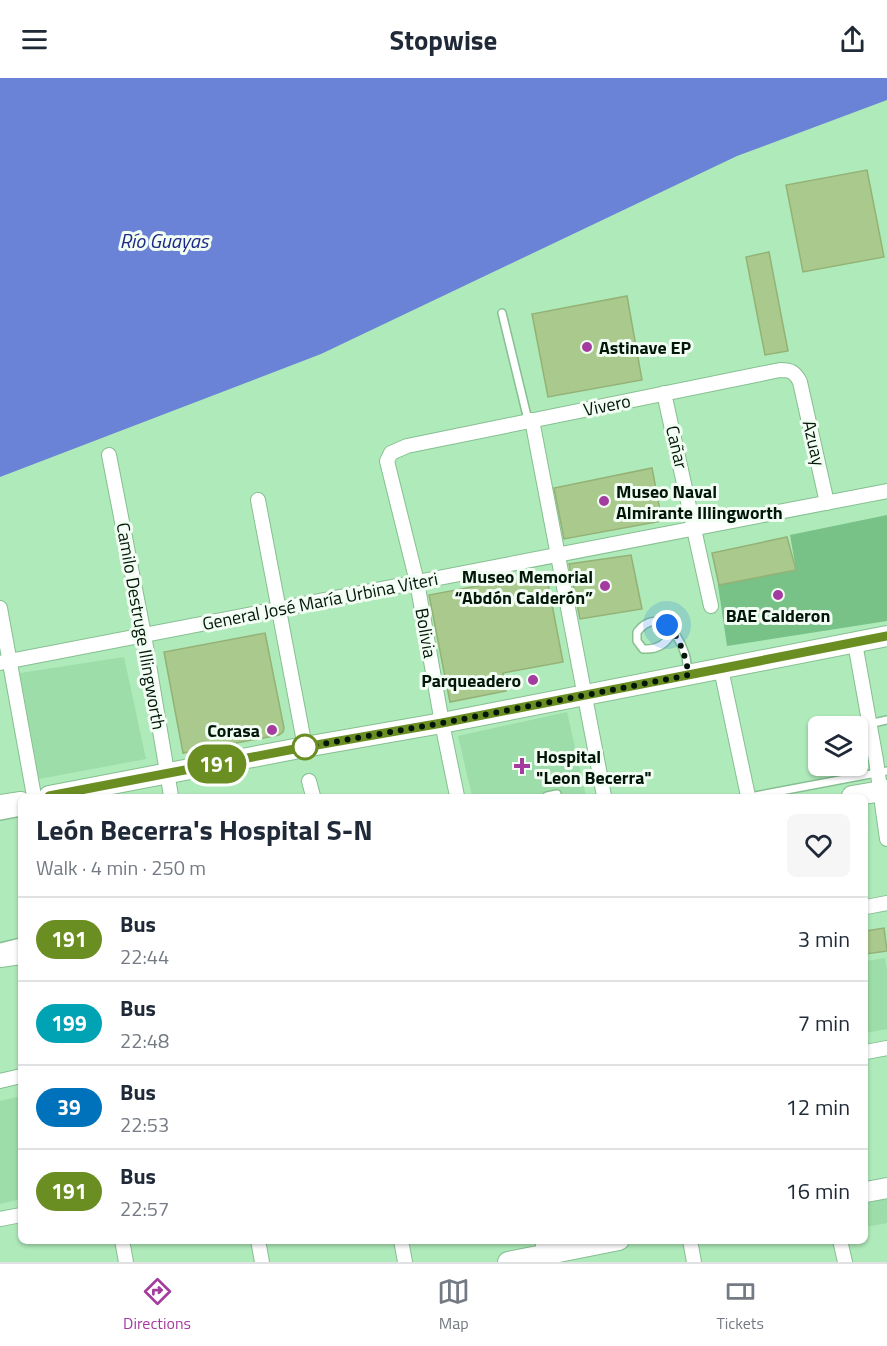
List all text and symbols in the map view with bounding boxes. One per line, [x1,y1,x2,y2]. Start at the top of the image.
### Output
text: Stopwise [390,19,497,60]
icon: menu [18,23,51,56]
icon: share [836,23,869,56]
water label: Río Guayas [120,225,210,256]
place label: Astinave EP [599,334,692,361]
marker: Astinave EP [580,340,594,354]
street label: Vivero [581,387,633,423]
street label: Azuay [796,417,832,469]
street label: Cañar [659,423,695,471]
place label: Museo Naval Almirante Illingworth [616,478,783,526]
marker: Museo Naval Almirante Illingworth [597,494,611,508]
street label: Camilo Destruge Illingworth [109,520,173,732]
place label: Museo Memorial “Abdón Calderón” [455,563,593,611]
street label: General José María Urbina Viteri [200,565,440,637]
marker: Museo Memorial “Abdón Calderón” [598,579,612,593]
marker: BAE Calderon [771,588,785,602]
place label: BAE Calderon [726,602,830,629]
street label: Bolivia [408,606,444,660]
your location [652,610,682,640]
place label: Parqueadero [421,667,521,694]
marker: Parqueadero [526,673,540,687]
map controls [808,716,868,776]
button: layers [808,716,868,776]
place label: Corasa [207,717,260,744]
marker: Corasa [265,723,279,737]
unlabelled marker [292,734,318,760]
place label: Hospital "Leon Becerra" [536,743,652,791]
line badge: 191 [182,744,252,784]
text: 191 [199,748,235,780]
marker: Hospital "Leon Becerra" [513,757,531,775]
text: León Becerra's Hospital S-N [36,808,373,851]
button: heart [787,814,850,877]
text: Walk · 4 min · 250 m [36,852,206,883]
text: Bus [120,907,156,941]
text: 3 min [798,922,850,956]
text: 191 [51,923,87,955]
text: 22:44 [120,941,169,972]
text: Bus [120,991,156,1025]
text: 7 min [798,1006,850,1040]
text: 199 [51,1007,87,1039]
text: 22:48 [120,1025,169,1056]
text: Bus [120,1075,156,1109]
text: 12 min [785,1090,850,1124]
text: 39 [57,1091,81,1123]
text: 22:53 [120,1109,169,1140]
text: Bus [120,1159,156,1193]
text: 16 min [785,1174,850,1208]
text: 191 [51,1175,87,1207]
text: 22:57 [120,1193,169,1224]
tab: Directions [123,1275,191,1335]
tab: Map [437,1275,470,1335]
tab: Tickets [716,1275,764,1335]

